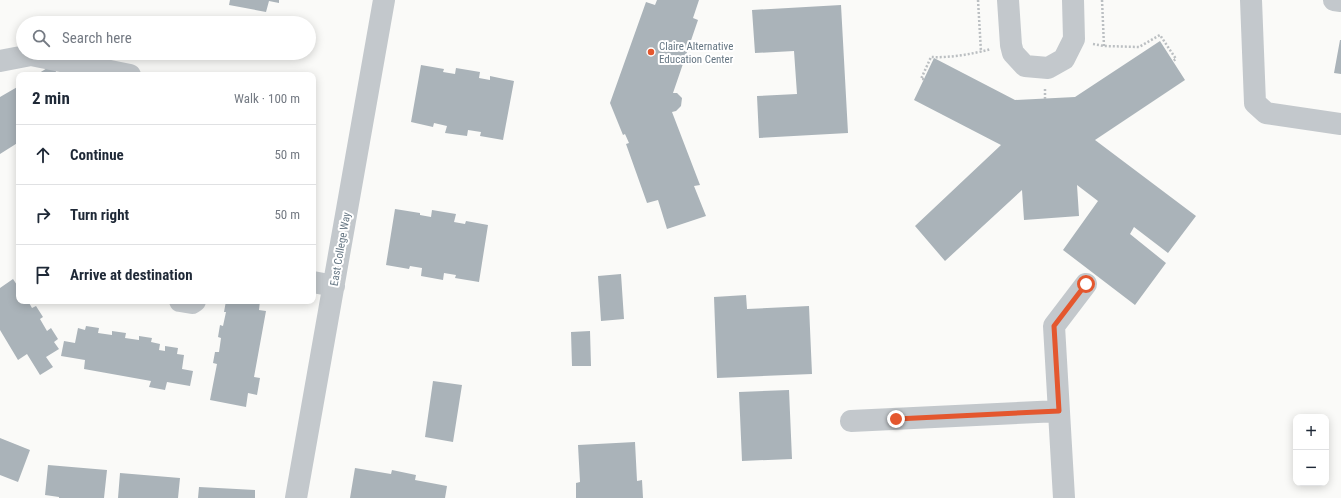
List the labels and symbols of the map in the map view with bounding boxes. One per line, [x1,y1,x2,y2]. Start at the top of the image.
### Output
place label: Claire Alternative Education Center [659,40,734,66]
marker: Claire Alternative Education Center [646,47,656,57]
street label: East College Way [328,211,353,287]
route start [1077,275,1095,293]
route end [887,410,905,428]

